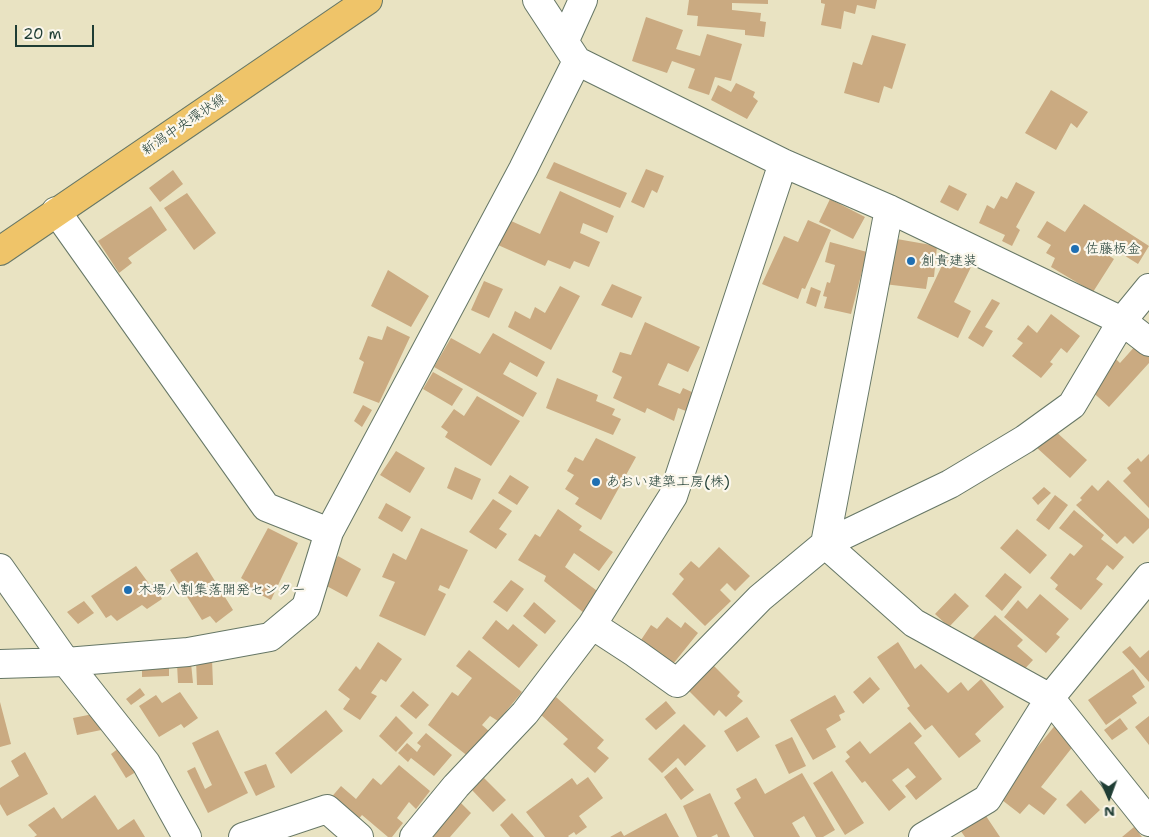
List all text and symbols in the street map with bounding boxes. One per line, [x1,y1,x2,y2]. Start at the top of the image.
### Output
scale bar [18,15,96,47]
text: 20 m [23,24,62,44]
street label: 新潟中央環状線 [139,91,229,159]
place label: 佐藤板金 [1085,241,1141,257]
marker: 佐藤板金 [1069,243,1081,255]
place label: 創貴建装 [921,253,977,269]
marker: 創貴建装 [905,255,917,267]
place label: あおい建築工房(株) [606,474,730,490]
marker: あおい建築工房(株) [590,476,602,488]
place label: 木場八割集落開発センター [138,582,306,598]
marker: 木場八割集落開発センター [122,584,134,596]
north arrow [1084,772,1134,822]
text: N [1104,803,1115,821]

